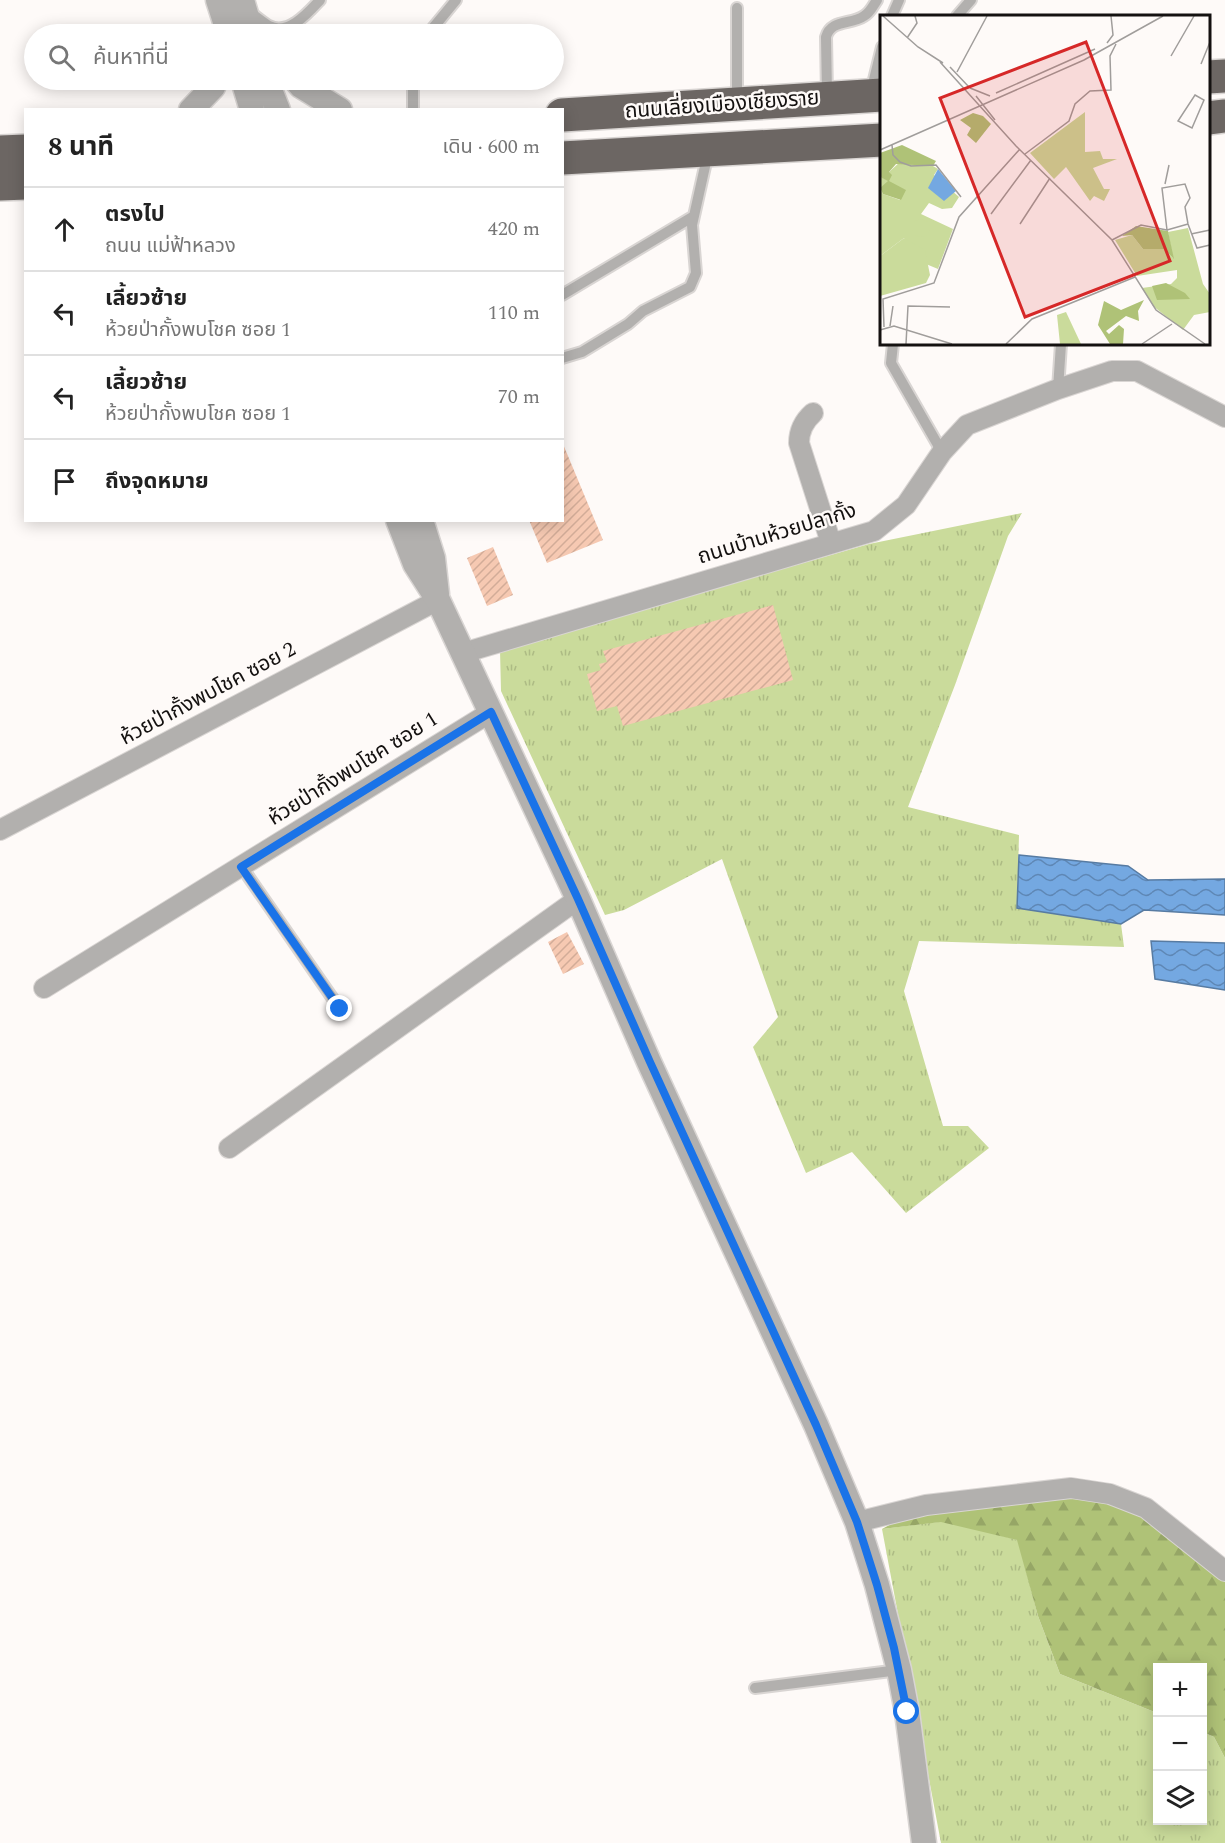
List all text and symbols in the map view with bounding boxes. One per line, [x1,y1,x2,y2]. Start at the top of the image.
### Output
inset map [880,15,1210,345]
search box [24,24,564,90]
icon: search [45,41,78,74]
text: ค้นหาที่นี่ [93,41,169,74]
street label: ถนนเลี่ยงเมืองเชียงราย [624,82,820,128]
text: 8 นาที [48,127,114,167]
text: เดิน · 600 m [443,132,540,162]
text: ตรงไป [105,198,165,231]
icon: ahead [48,213,81,246]
text: 420 m [488,214,540,244]
text: ถนน แม่ฟ้าหลวง [105,231,236,261]
text: เลี้ยวซ้าย [105,282,187,315]
icon: left [48,297,81,330]
text: 110 m [488,298,540,328]
text: ห้วยป่ากั้งพบโชค ซอย 1 [105,315,291,345]
text: เลี้ยวซ้าย [105,366,187,399]
icon: left [48,381,81,414]
text: 70 m [498,382,540,412]
text: ห้วยป่ากั้งพบโชค ซอย 1 [105,399,291,429]
icon: arrive [48,465,81,498]
text: ถึงจุดหมาย [105,465,209,498]
street label: ถนนบ้านห้วยปลากั้ง [694,495,860,573]
street label: ห้วยป่ากั้งพบโชค ซอย 2 [114,634,302,754]
street label: ห้วยป่ากั้งพบโชค ซอย 1 [262,704,444,834]
route end [326,995,352,1021]
map controls [1153,1663,1207,1825]
button: + [1153,1663,1207,1717]
route start [893,1698,919,1724]
button: − [1153,1717,1207,1771]
button: layers [1153,1771,1207,1825]

